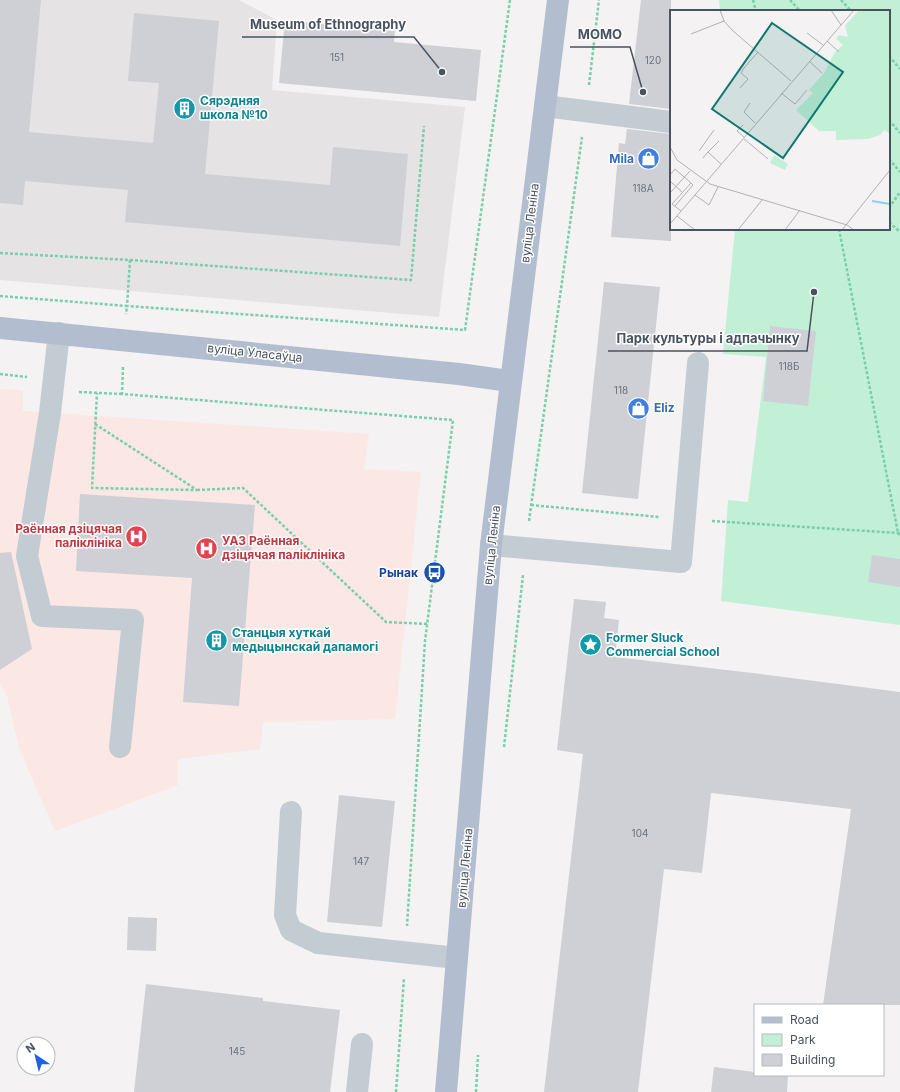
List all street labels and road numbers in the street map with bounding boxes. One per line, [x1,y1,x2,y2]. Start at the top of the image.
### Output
street label: вуліца Леніна [517,182,542,263]
street label: вуліца Уласаўца [207,340,303,365]
street label: вуліца Леніна [480,504,503,585]
street label: вуліца Леніна [454,828,475,908]

